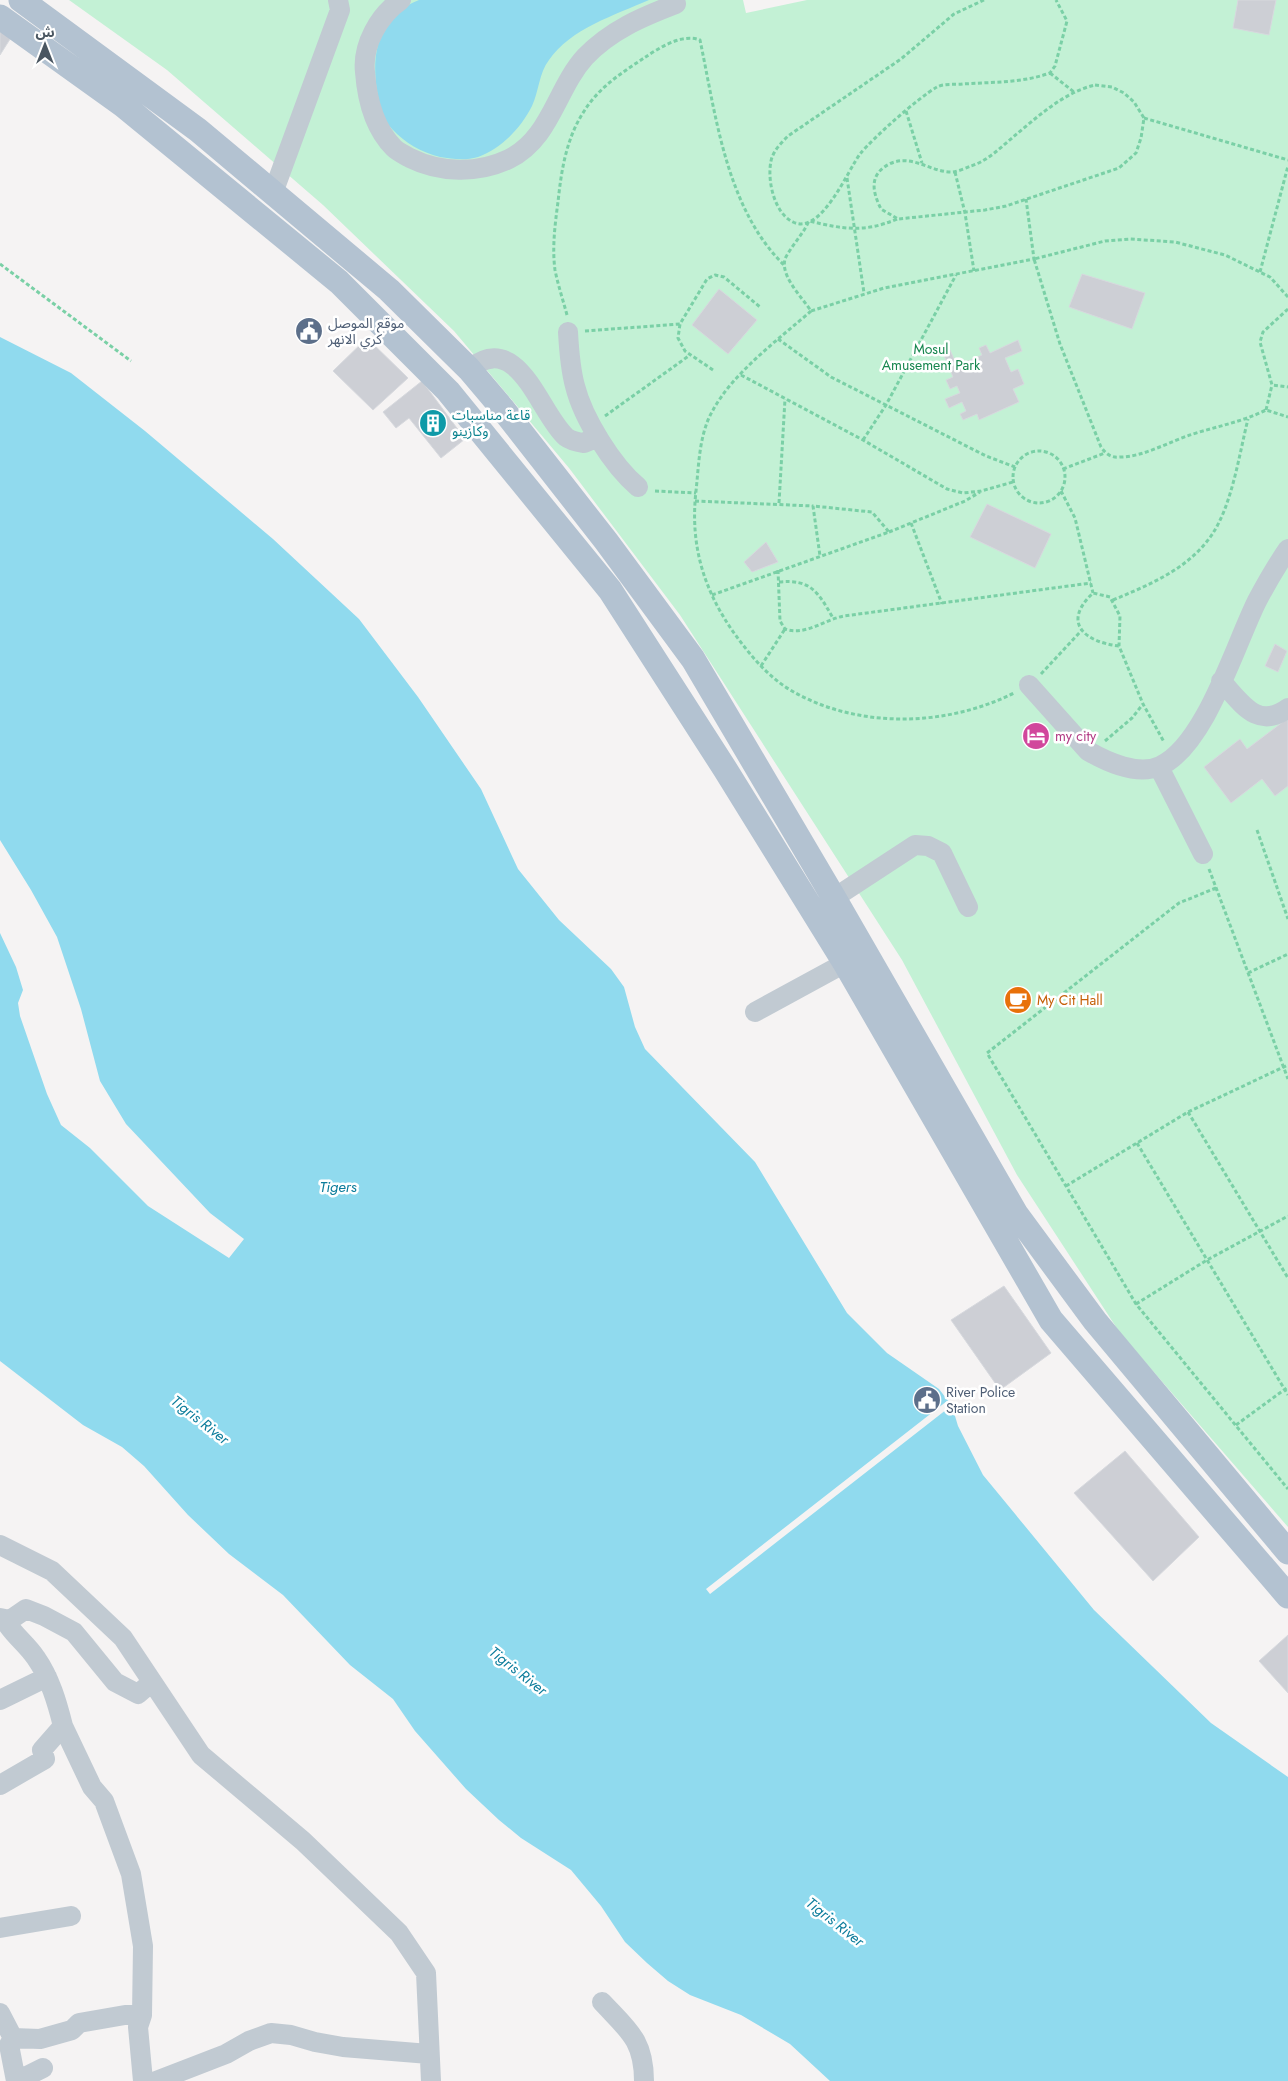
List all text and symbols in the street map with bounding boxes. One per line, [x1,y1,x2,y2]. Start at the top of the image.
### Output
north arrow [20,20,70,70]
text: ش [35,22,55,42]
place label: موقع الموصل كري الانهر [327,313,404,350]
public building icon: موقع الموصل كري الانهر [294,316,324,346]
park label: Mosul Amusement Park [882,339,981,375]
place label: قاعة مناسبات وكازينو [452,405,530,441]
building icon: قاعة مناسبات وكازينو [418,408,448,438]
hotel icon: my city [1021,721,1051,751]
place label: my city [1055,726,1097,746]
cafe icon: My Cit Hall [1003,985,1033,1015]
place label: My Cit Hall [1037,990,1103,1010]
water label: Tigers [319,1176,357,1198]
place label: River Police Station [946,1382,1015,1418]
public building icon: River Police Station [912,1385,942,1415]
water label: Tigris River [166,1390,235,1450]
water label: Tigris River [484,1641,553,1701]
water label: Tigris River [801,1892,870,1952]

